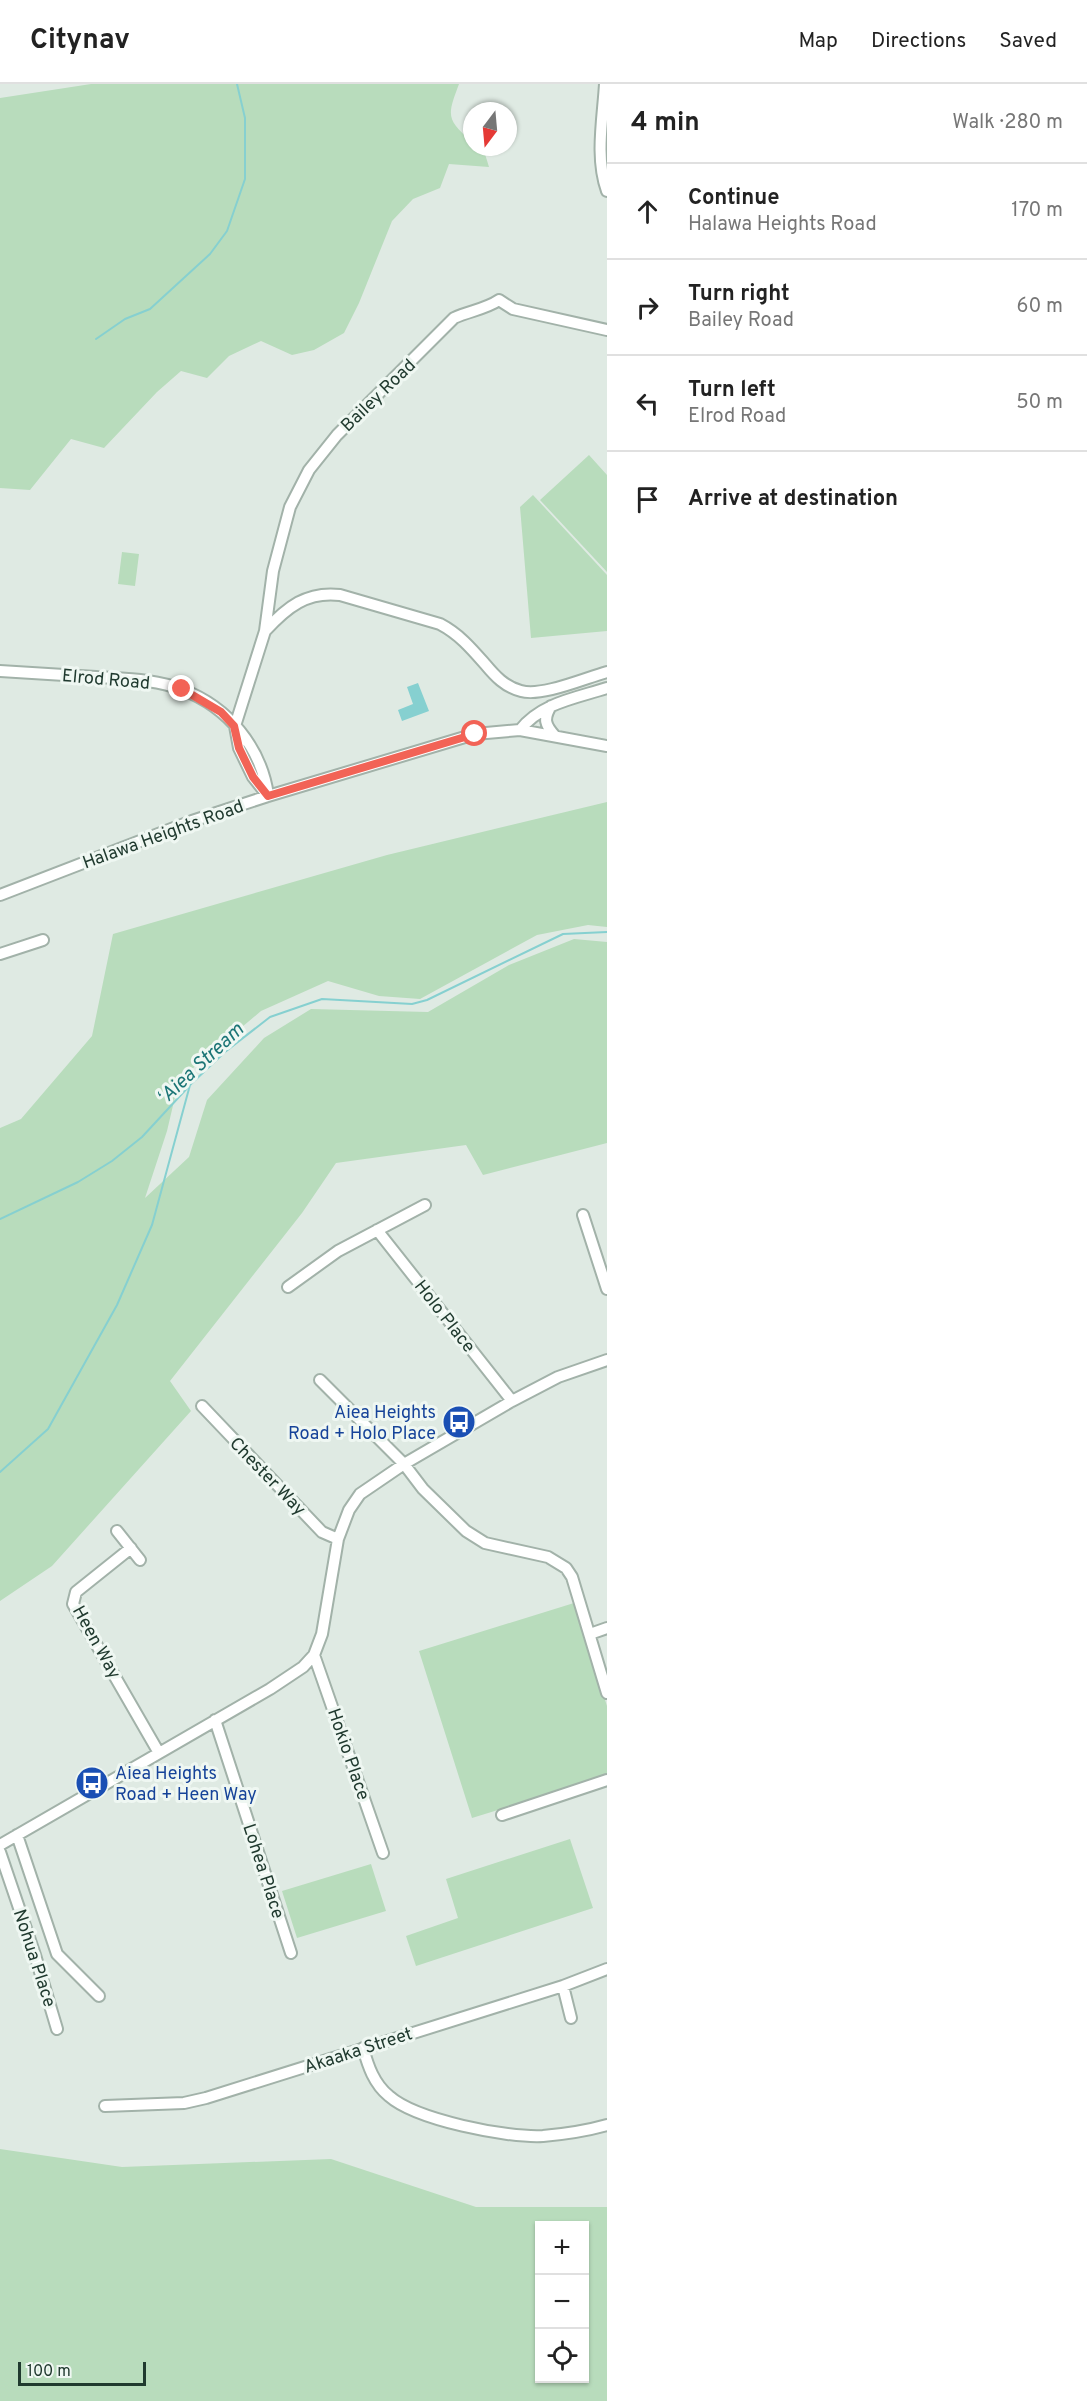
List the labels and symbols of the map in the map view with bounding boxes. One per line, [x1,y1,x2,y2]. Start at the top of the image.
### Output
north arrow [463,102,517,156]
street label: Bailey Road [337,355,421,438]
street label: Elrod Road [61,665,151,696]
route end [168,675,194,701]
route start [461,720,487,746]
street label: Halawa Heights Road [80,796,247,875]
water label: ʻAiea Stream [153,1017,251,1111]
street label: Holo Place [408,1276,479,1358]
place label: Aiea Heights Road + Holo Place [288,1402,436,1446]
bus stop icon: Aiea Heights Road + Holo Place [441,1404,477,1440]
street label: Chester Way [224,1433,310,1521]
street label: Heen Way [66,1602,125,1683]
street label: Hokio Place [321,1705,374,1803]
place label: Aiea Heights Road + Heen Way [115,1763,257,1807]
bus stop icon: Aiea Heights Road + Heen Way [74,1765,110,1801]
street label: Lohea Place [236,1821,289,1922]
street label: Nohua Place [7,1907,60,2010]
street label: Akaaka Street [301,2023,416,2080]
scale bar [18,2359,146,2386]

